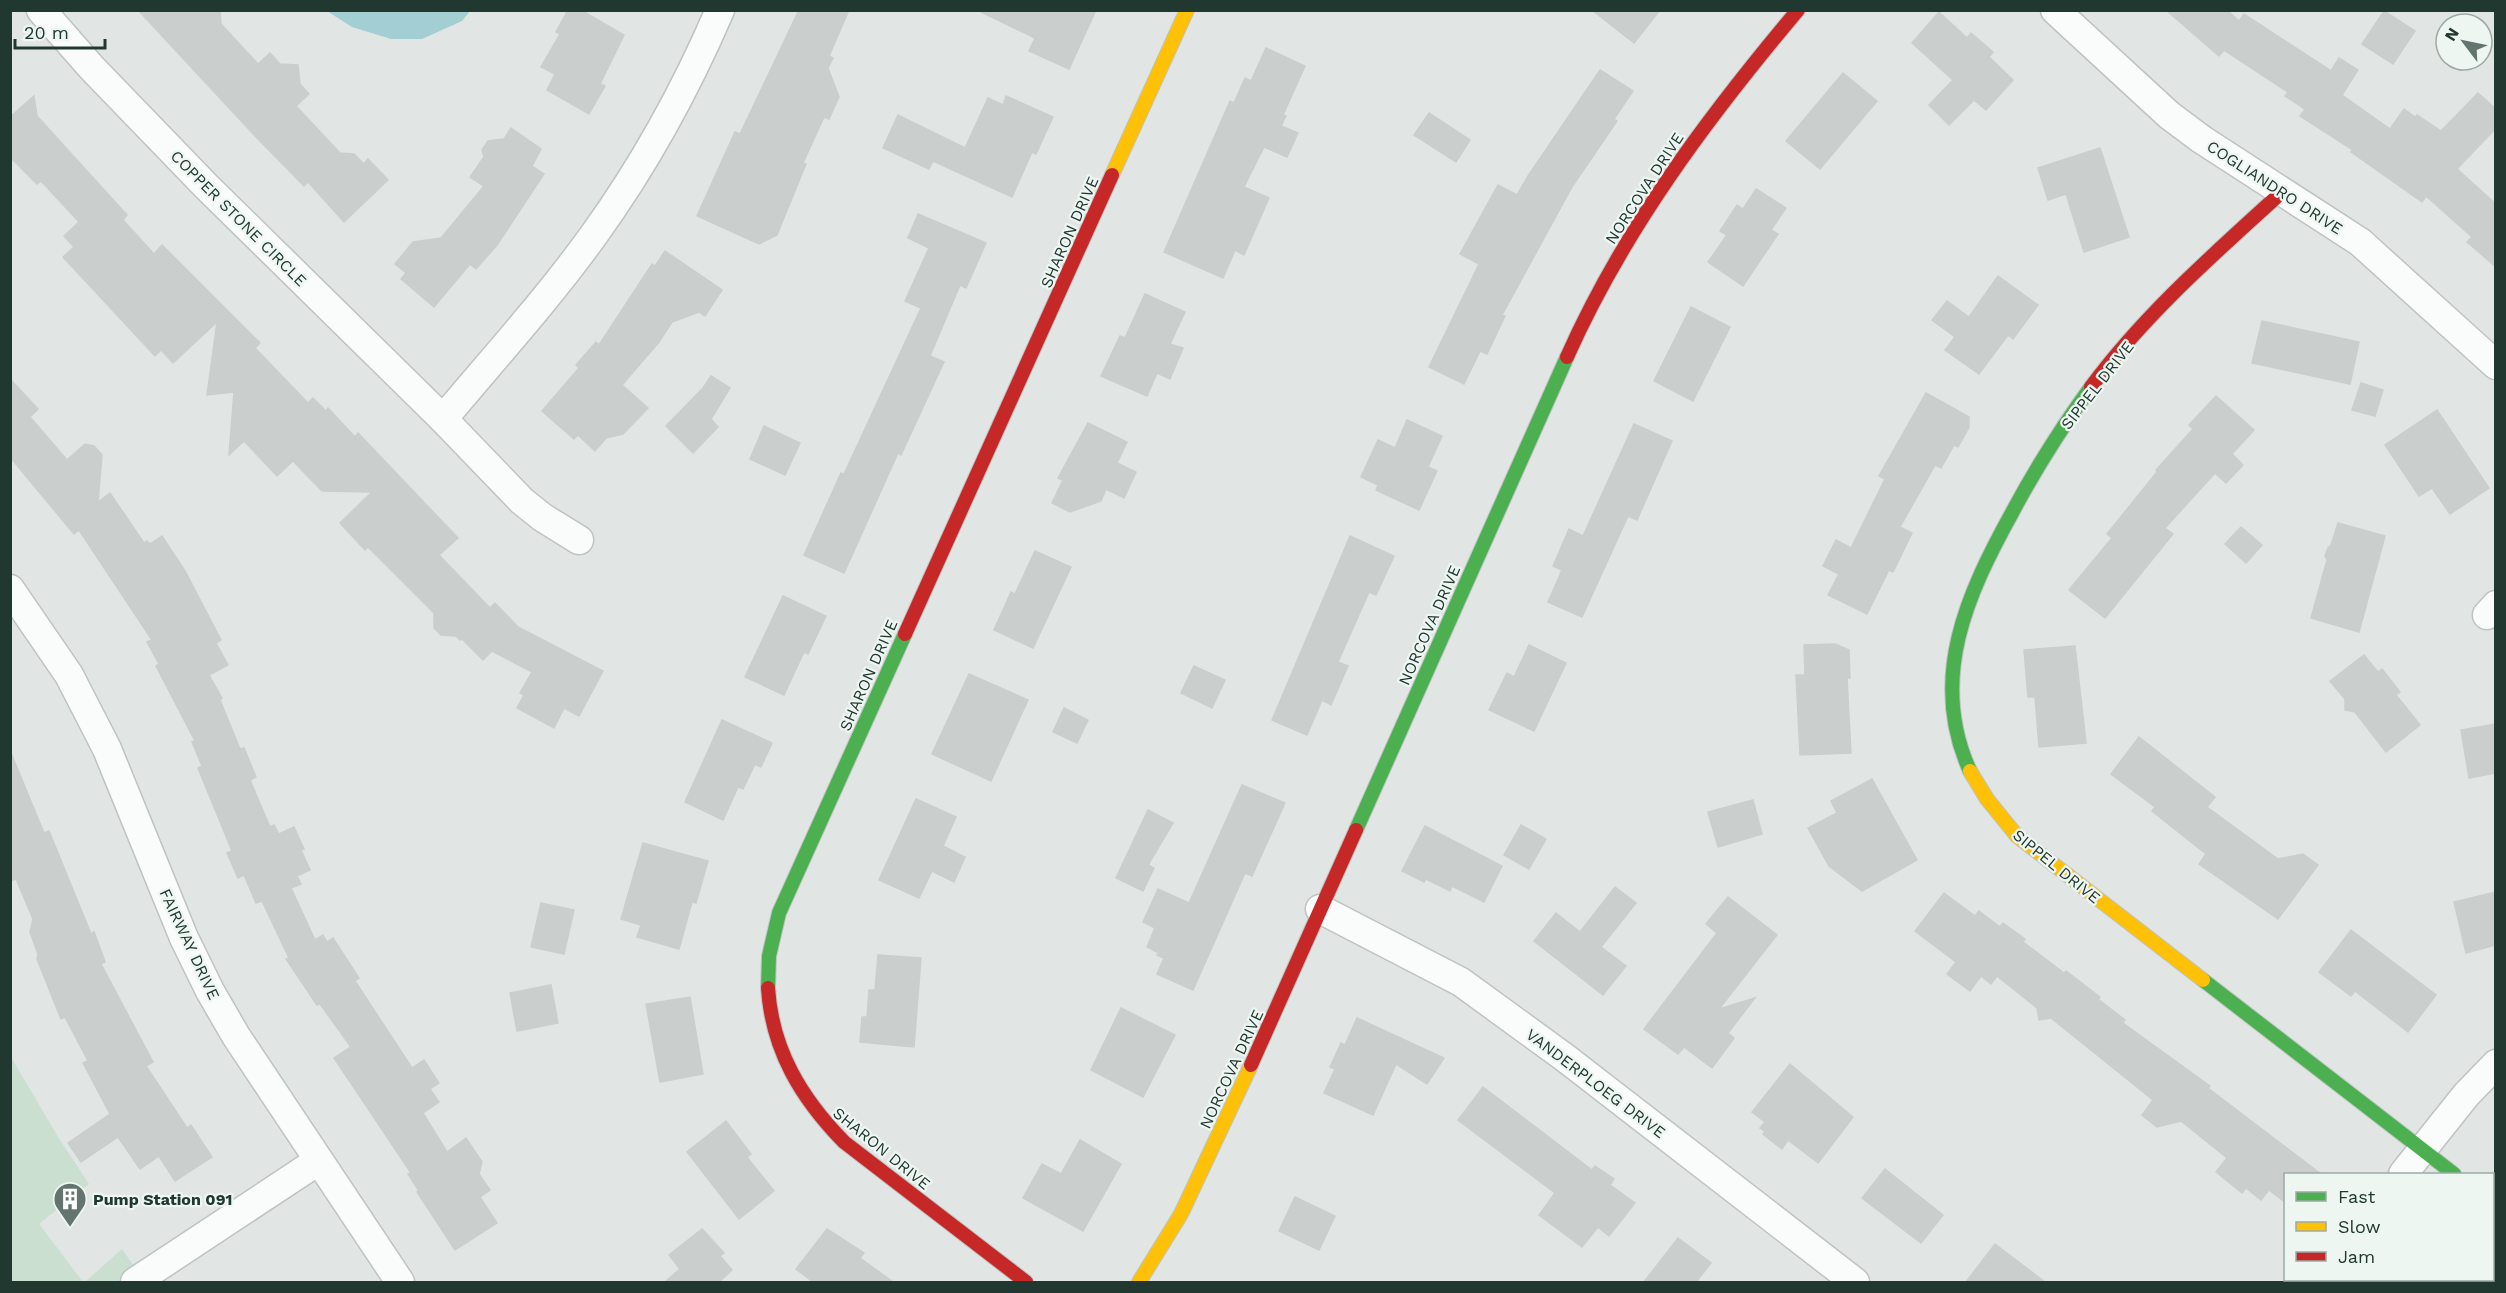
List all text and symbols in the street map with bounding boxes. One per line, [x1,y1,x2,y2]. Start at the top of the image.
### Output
scale bar [15,12,105,50]
north arrow [2434,12,2494,72]
text: 20 m [24,22,69,43]
text: N [2441,24,2463,44]
street label: NORCOVA DRIVE [1601,129,1688,248]
street label: COGLIANDRO DRIVE [2203,136,2346,238]
street label: COPPER STONE CIRCLE [167,146,311,290]
street label: SHARON DRIVE [1036,174,1102,291]
street label: SIPPEL DRIVE [2057,337,2138,433]
street label: NORCOVA DRIVE [1394,562,1464,688]
street label: SHARON DRIVE [835,617,901,734]
street label: SIPPEL DRIVE [2009,825,2104,907]
street label: FAIRWAY DRIVE [156,886,224,1003]
street label: NORCOVA DRIVE [1196,1007,1267,1132]
street label: VANDERPLOEG DRIVE [1522,1025,1669,1142]
street label: SHARON DRIVE [829,1103,934,1193]
legend [2284,1173,2494,1281]
building icon: Pump Station 091 [52,1181,88,1228]
text: Fast [2338,1186,2376,1207]
place label: Pump Station 091 [93,1190,232,1209]
text: Slow [2338,1216,2381,1237]
text: Jam [2338,1246,2375,1267]

